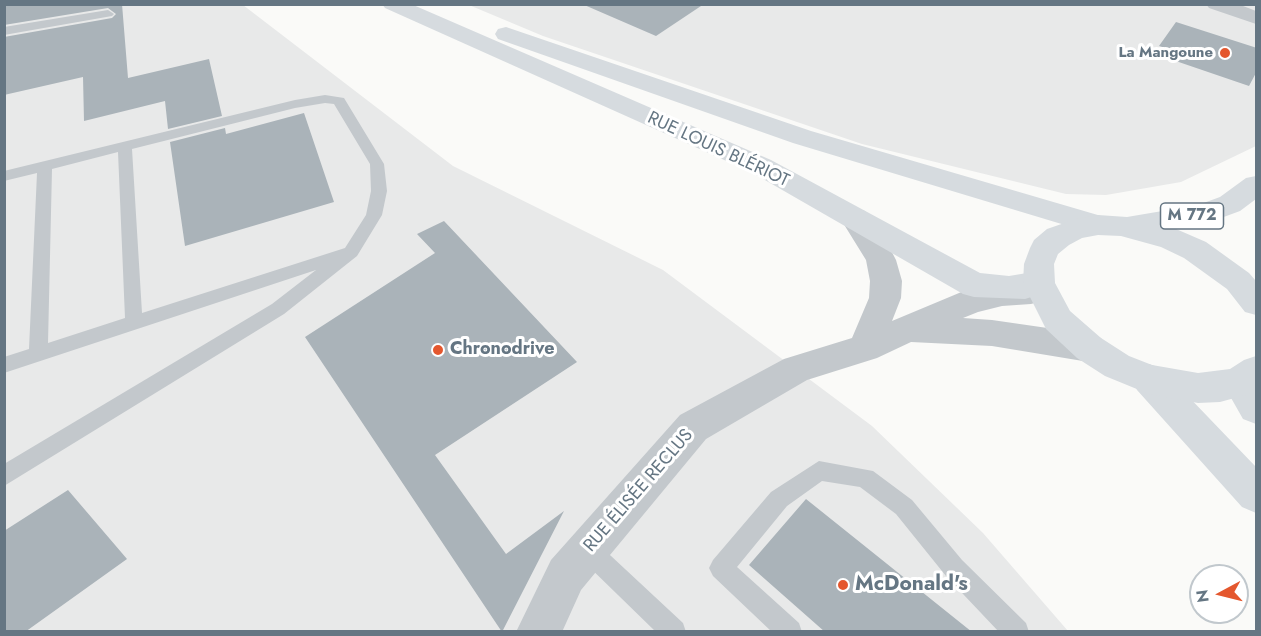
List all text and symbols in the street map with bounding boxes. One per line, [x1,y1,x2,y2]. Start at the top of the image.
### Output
place label: La Mangoune [1119,44,1213,62]
marker: La Mangoune [1218,46,1232,60]
street label: RUE LOUIS BLÉRIOT [644,108,792,192]
road number: M 772 [1160,203,1224,229]
place label: Chronodrive [450,339,555,361]
marker: Chronodrive [431,343,445,357]
street label: RUE ÉLISÉE RECLUS [580,425,698,557]
north arrow [1189,564,1249,624]
place label: McDonald's [855,572,968,598]
marker: McDonald's [836,578,850,592]
text: N [1190,588,1215,604]

